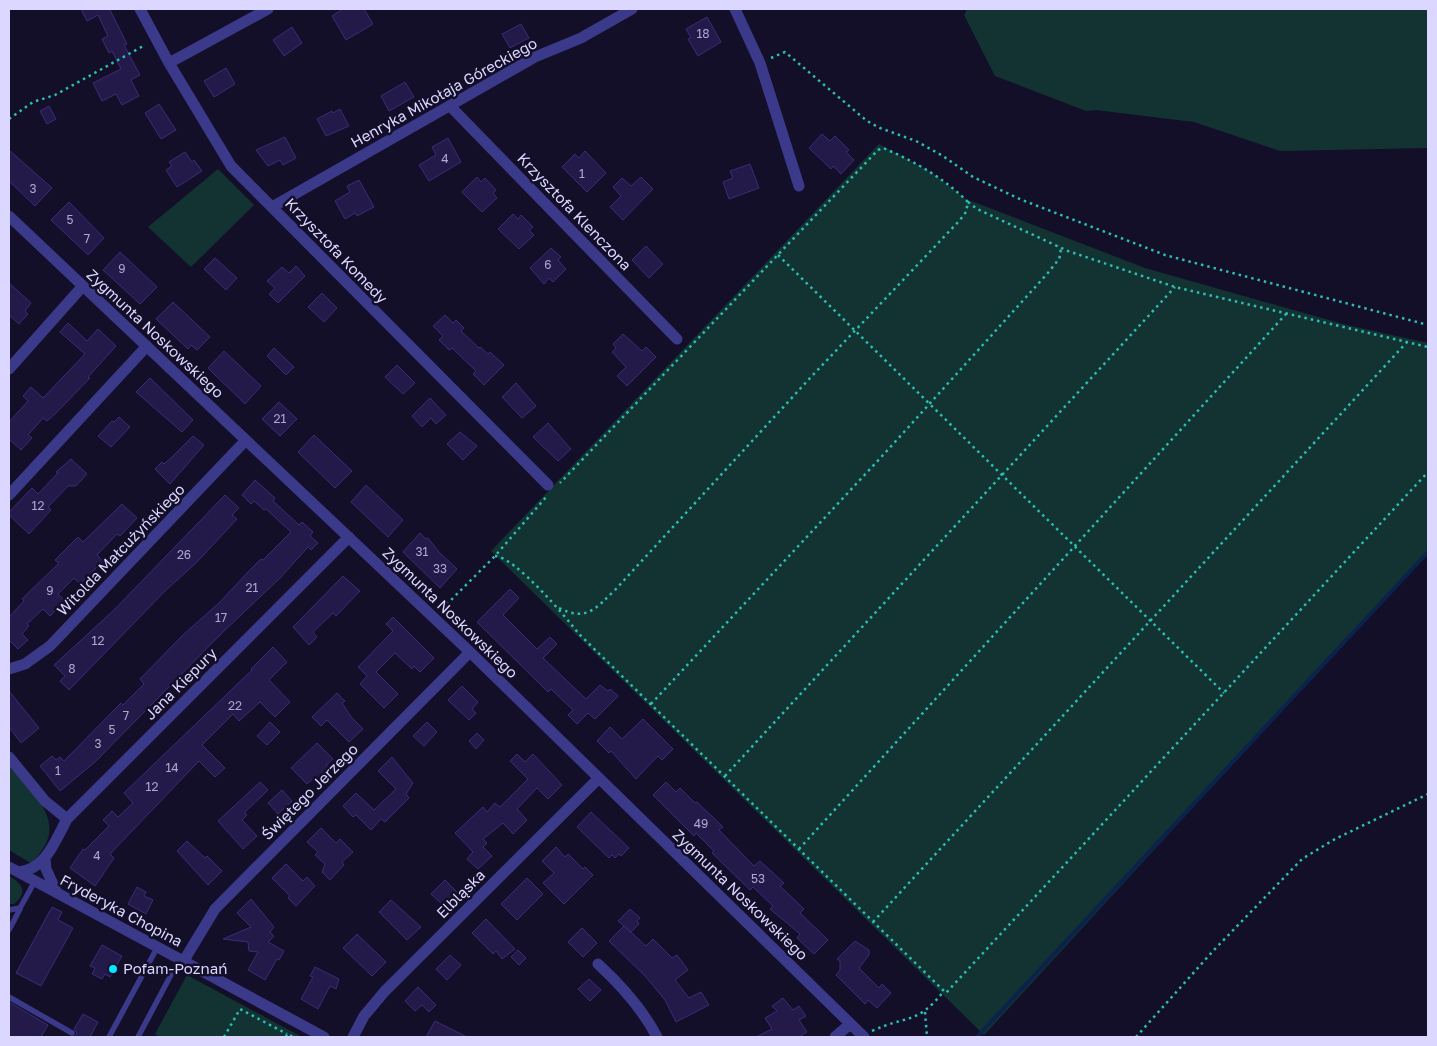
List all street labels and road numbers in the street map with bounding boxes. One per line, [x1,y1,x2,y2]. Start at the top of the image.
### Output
street label: Henryka Mikołaja Góreckiego [347,33,540,151]
street label: Krzysztofa Klenczona [514,149,635,274]
street label: Krzysztofa Komedy [282,194,392,307]
street label: Zygmunta Noskowskiego [84,265,228,401]
street label: Witolda Małcużyńskiego [53,480,188,619]
street label: Zygmunta Noskowskiego [379,543,522,681]
street label: Jana Kiepury [141,643,220,723]
street label: Świętego Jerzego [257,739,361,843]
street label: Zygmunta Noskowskiego [669,825,812,963]
street label: Elbląska [432,865,488,921]
street label: Fryderyka Chopina [57,870,186,950]

